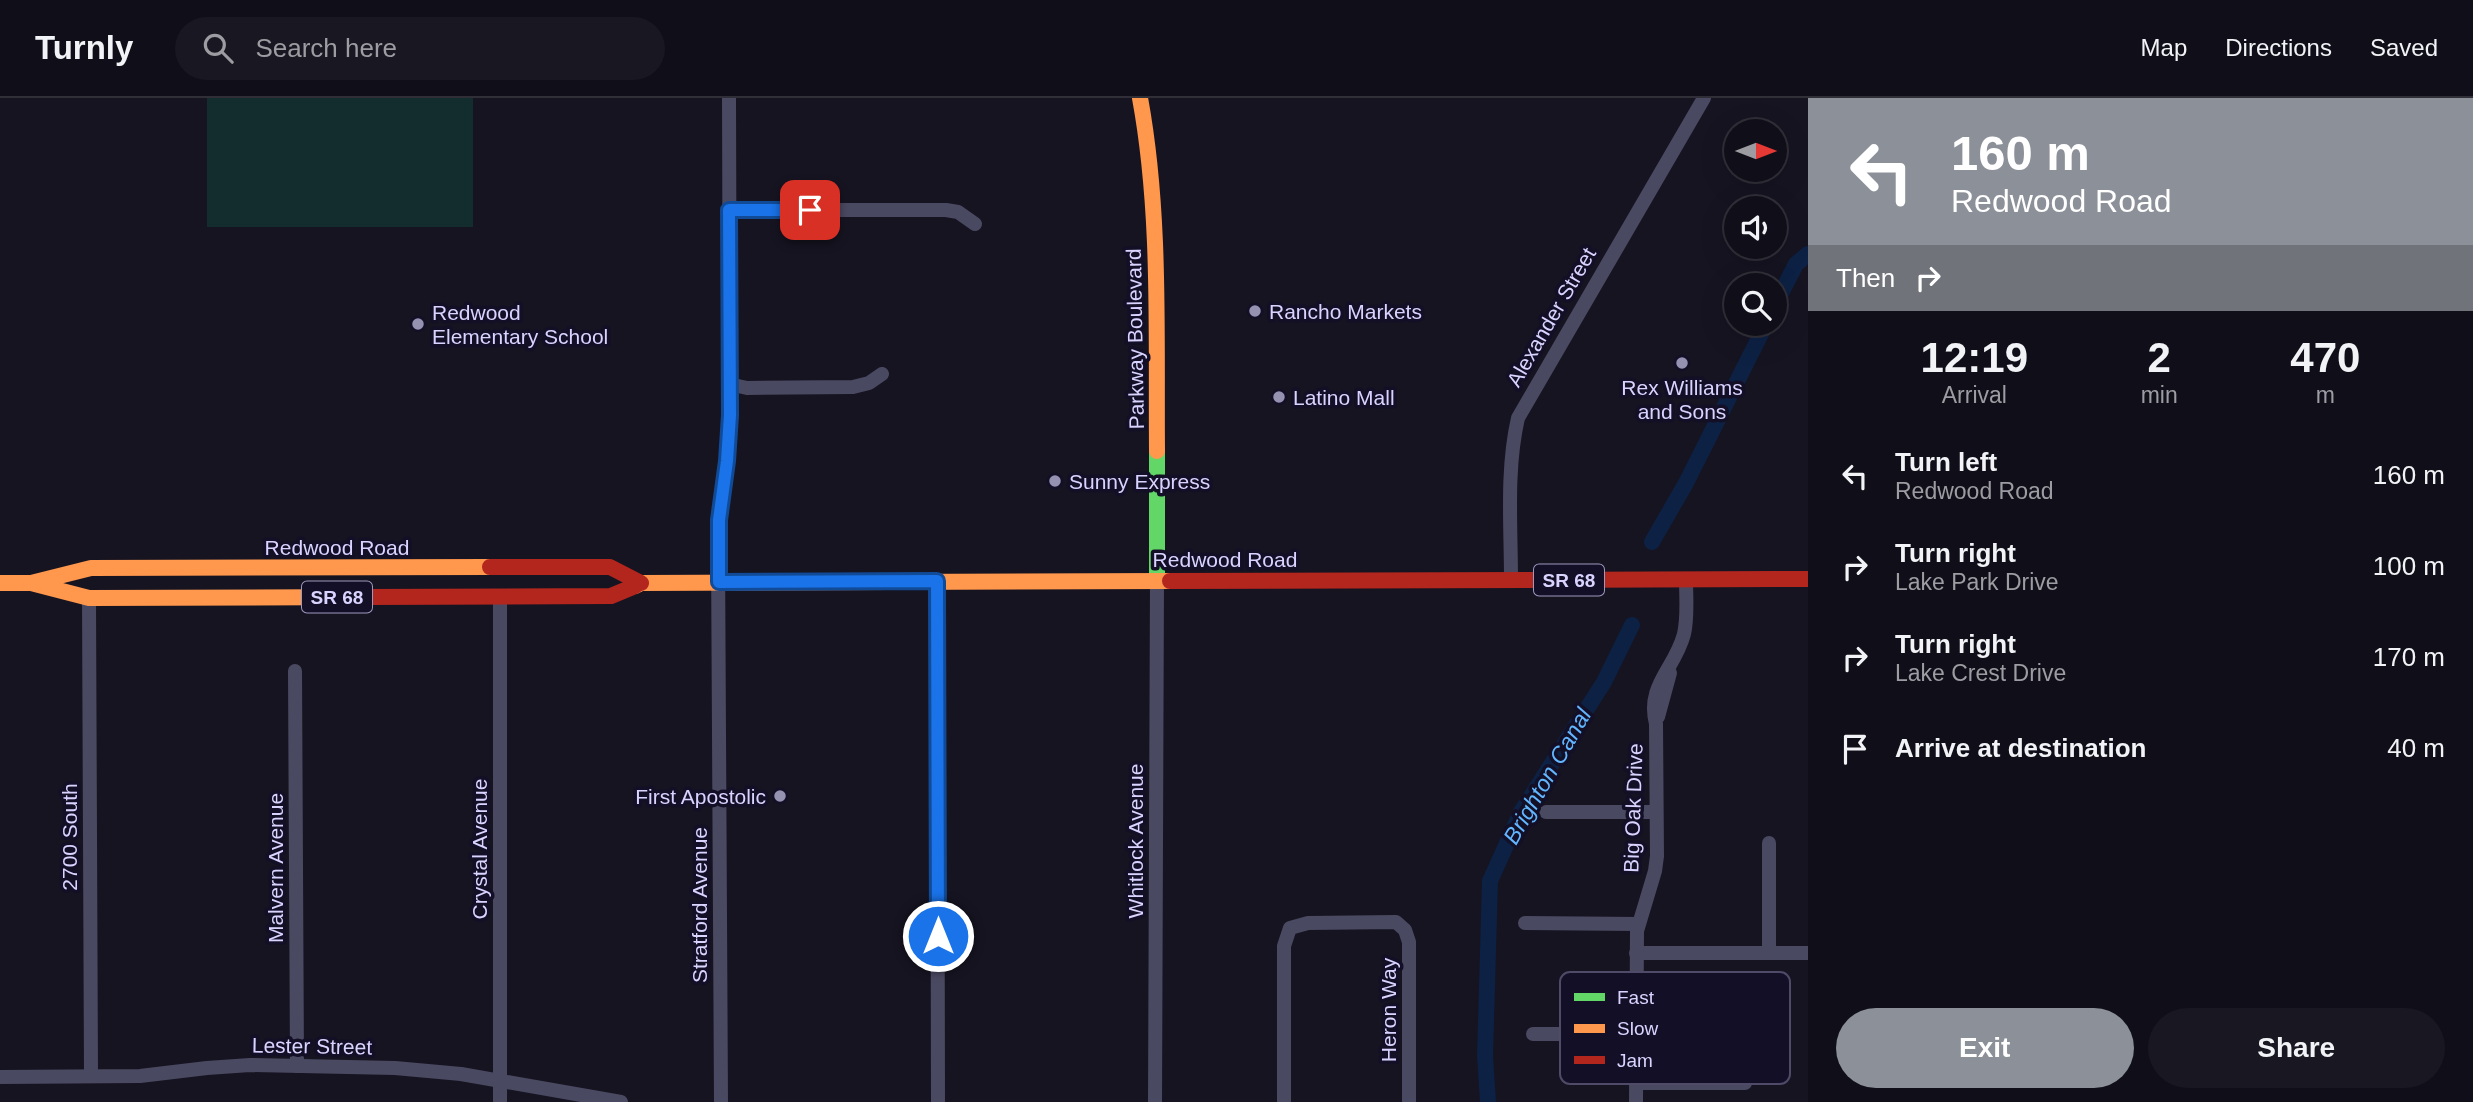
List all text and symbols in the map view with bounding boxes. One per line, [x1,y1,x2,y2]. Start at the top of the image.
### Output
search box [175,17,665,80]
text: Turnly [35,29,133,66]
icon: search [199,29,237,67]
text: Search here [255,33,397,63]
text: Map [2141,34,2187,61]
text: Directions [2225,34,2332,61]
text: Saved [2370,34,2438,61]
north arrow [1724,119,1787,182]
map controls [1724,119,1787,336]
icon: left [1836,126,1927,217]
text: 160 m [1951,126,2090,180]
pin [780,180,840,240]
text: Redwood Road [1951,183,2172,219]
icon: arrive [791,191,829,229]
button: sound [1724,196,1787,259]
street label: Alexander Street [1502,243,1600,390]
street label: Parkway Boulevard [1122,248,1148,430]
icon: right [1909,259,1947,297]
text: Then [1836,263,1895,293]
button: search [1724,273,1787,336]
place label: Rancho Markets [1269,300,1422,323]
place label: Redwood Elementary School [432,301,608,348]
marker: Rancho Markets [1247,303,1263,319]
marker: Redwood Elementary School [410,316,426,332]
text: 12:19 [1921,334,2028,381]
text: 2 [2147,334,2171,381]
text: 470 [2290,334,2360,381]
marker: Rex Williams and Sons [1674,355,1690,371]
place label: Rex Williams and Sons [1621,376,1743,423]
text: Arrival [1942,382,2007,408]
text: min [2141,382,2178,408]
text: m [2316,382,2335,408]
place label: Latino Mall [1293,386,1395,409]
marker: Latino Mall [1271,389,1287,405]
text: Turn left [1895,447,1997,477]
icon: left [1836,457,1874,495]
text: 160 m [2373,460,2445,490]
place label: Sunny Express [1069,470,1210,493]
marker: Sunny Express [1047,473,1063,489]
text: Redwood Road [1895,478,2054,504]
street label: Redwood Road [265,536,409,559]
text: Turn right [1895,538,2016,568]
street label: Redwood Road [1153,548,1297,571]
icon: right [1836,548,1874,586]
text: 100 m [2373,551,2445,581]
road number: SR 68 [1534,565,1604,596]
text: Lake Park Drive [1895,569,2059,595]
road number: SR 68 [302,582,372,612]
text: Turn right [1895,629,2016,659]
icon: right [1836,639,1874,677]
text: 170 m [2373,642,2445,672]
text: Lake Crest Drive [1895,660,2066,686]
water label: Brighton Canal [1498,703,1597,848]
icon: arrive [1836,730,1874,768]
text: Arrive at destination [1895,733,2146,763]
text: 40 m [2387,733,2445,763]
street label: Big Oak Drive [1619,743,1647,873]
street label: Whitlock Avenue [1124,764,1147,918]
street label: Crystal Avenue [468,779,491,919]
street label: 2700 South [58,783,81,891]
place label: First Apostolic [635,785,766,808]
marker: First Apostolic [772,788,788,804]
street label: Malvern Avenue [264,793,287,943]
street label: Stratford Avenue [688,827,711,983]
position arrow [901,899,975,973]
street label: Heron Way [1377,957,1400,1062]
legend [1560,972,1790,1084]
text: Fast [1617,987,1655,1008]
button: Exit [1836,1008,2134,1088]
button: Share [2148,1008,2445,1088]
text: Slow [1617,1018,1658,1039]
street label: Lester Street [252,1033,372,1059]
text: Jam [1617,1050,1653,1071]

